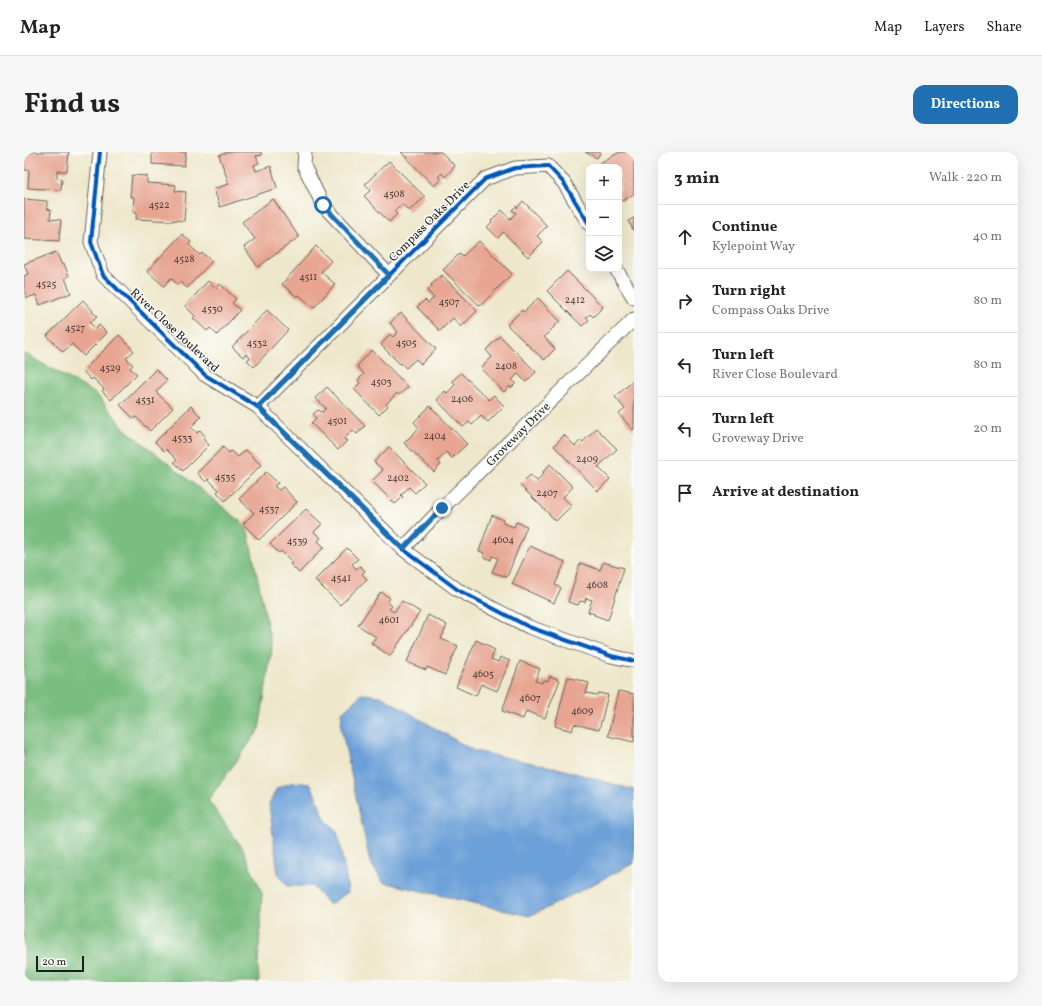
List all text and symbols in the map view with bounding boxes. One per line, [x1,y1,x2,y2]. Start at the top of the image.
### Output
text: Map [20,15,61,41]
text: Map [874,18,902,37]
text: Layers [924,18,964,37]
text: Share [986,18,1022,37]
text: Find us [24,85,120,124]
button: Directions [913,85,1018,124]
map controls [586,164,622,272]
button: + [586,164,622,200]
text: 3 min [674,167,720,190]
text: Walk · 220 m [929,169,1002,187]
street label: Compass Oaks Drive [386,177,474,266]
house number: 4508 [383,187,405,201]
route start [314,196,332,214]
house number: 4522 [148,198,170,212]
button: − [586,200,622,236]
text: Continue [712,217,777,238]
icon: ahead [674,226,696,248]
text: 40 m [973,228,1002,246]
button: layers [586,236,622,272]
text: Kylepoint Way [712,238,795,256]
house number: 4528 [174,252,194,266]
house number: 4511 [299,270,317,284]
house number: 4525 [36,277,57,291]
text: Turn right [712,281,786,302]
street label: River Close Boulevard [126,285,222,376]
icon: right [674,290,696,312]
text: 80 m [973,292,1002,310]
house number: 2412 [565,293,585,307]
house number: 4507 [438,295,460,309]
house number: 4530 [201,302,223,316]
text: Compass Oaks Drive [712,302,830,320]
house number: 4527 [65,321,85,335]
house number: 4532 [247,336,267,350]
house number: 4505 [396,336,417,350]
text: Turn left [712,345,774,366]
icon: left [674,354,696,376]
text: 80 m [973,356,1002,374]
house number: 2408 [495,359,517,373]
house number: 4529 [100,361,120,375]
text: River Close Boulevard [712,366,838,384]
house number: 4503 [370,375,392,389]
house number: 2406 [451,392,473,406]
house number: 4531 [135,393,155,407]
street label: Groveway Drive [483,399,554,470]
text: Turn left [712,409,774,430]
house number: 4501 [327,414,347,428]
icon: left [674,418,696,440]
text: 20 m [973,420,1002,438]
house number: 2404 [424,429,446,443]
text: Groveway Drive [712,430,804,448]
house number: 4533 [172,431,192,445]
house number: 2409 [576,452,598,466]
house number: 4535 [215,470,235,484]
house number: 2402 [387,471,409,485]
icon: arrive [674,482,696,504]
text: Arrive at destination [712,482,859,503]
house number: 2407 [536,486,558,500]
route end [433,499,451,517]
house number: 4537 [259,502,279,516]
house number: 4604 [492,533,514,547]
house number: 4539 [287,534,307,548]
house number: 4541 [331,571,351,585]
house number: 4608 [586,578,608,592]
house number: 4601 [379,613,400,627]
house number: 4605 [472,667,494,681]
house number: 4607 [519,691,541,705]
house number: 4609 [571,704,593,718]
scale bar [36,954,84,973]
text: 20 m [42,955,66,970]

